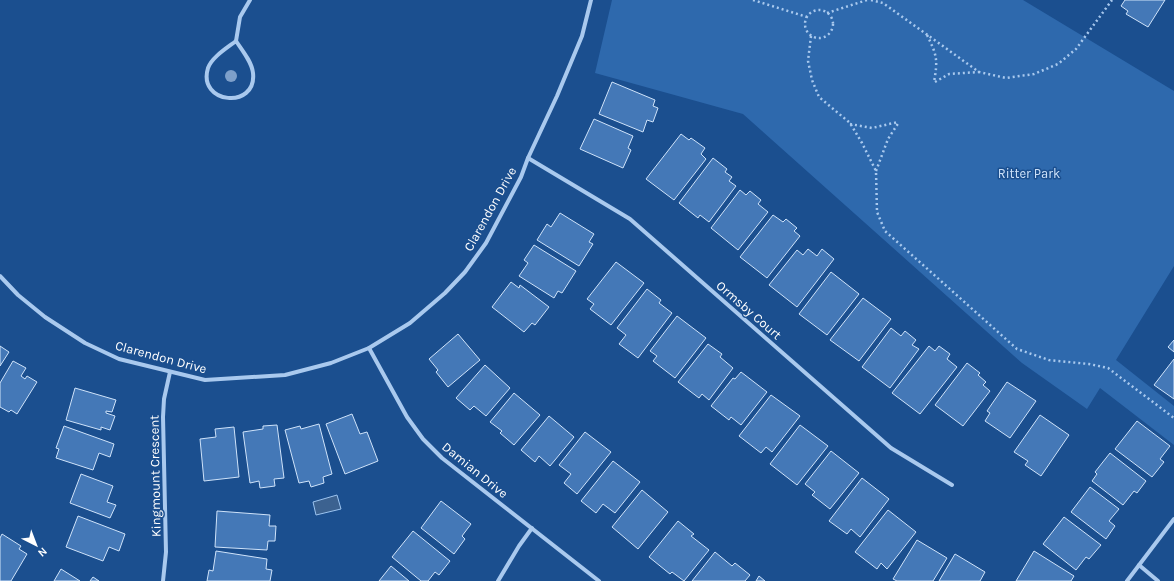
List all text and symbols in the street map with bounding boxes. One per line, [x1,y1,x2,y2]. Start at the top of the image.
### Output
street label: Clarendon Drive [461,164,520,254]
park label: Ritter Park [998,166,1060,181]
street label: Ormsby Court [713,278,785,342]
street label: Clarendon Drive [114,338,209,377]
street label: Kingmount Crescent [146,415,164,537]
street label: Damian Drive [439,439,511,501]
north arrow [16,525,56,565]
text: N [35,545,50,560]

